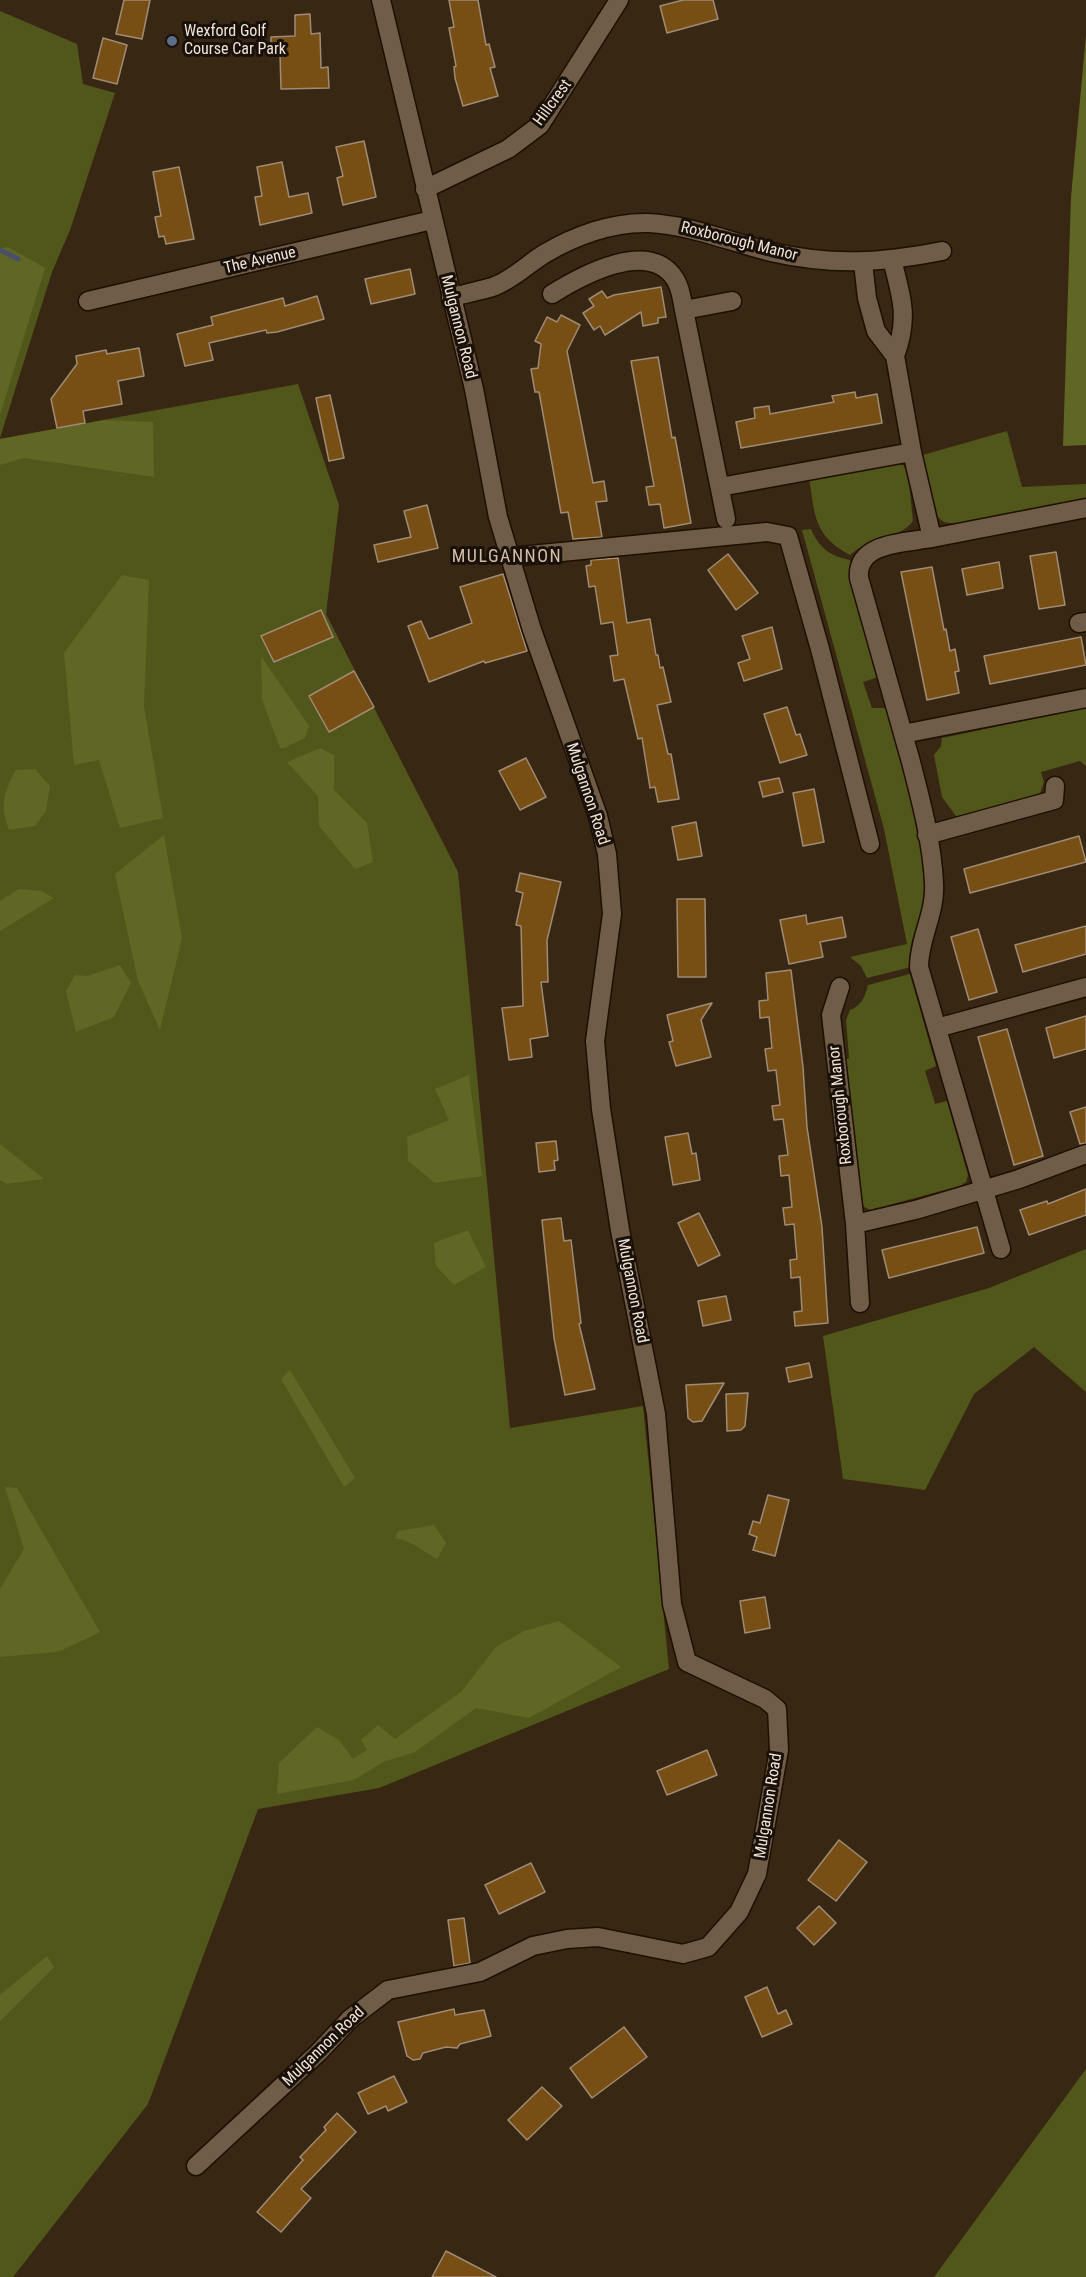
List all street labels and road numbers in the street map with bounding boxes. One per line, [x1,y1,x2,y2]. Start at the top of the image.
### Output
street label: Hillcrest [530,76,576,130]
street label: Roxborough Manor [679,218,799,266]
street label: The Avenue [222,243,298,279]
street label: Mulgannon Road [436,273,480,381]
street label: Mulgannon Road [561,741,613,847]
street label: Roxborough Manor [825,1045,857,1165]
street label: Mulgannon Road [612,1237,652,1345]
street label: Mulgannon Road [751,1752,787,1860]
street label: Mulgannon Road [279,2003,369,2091]

